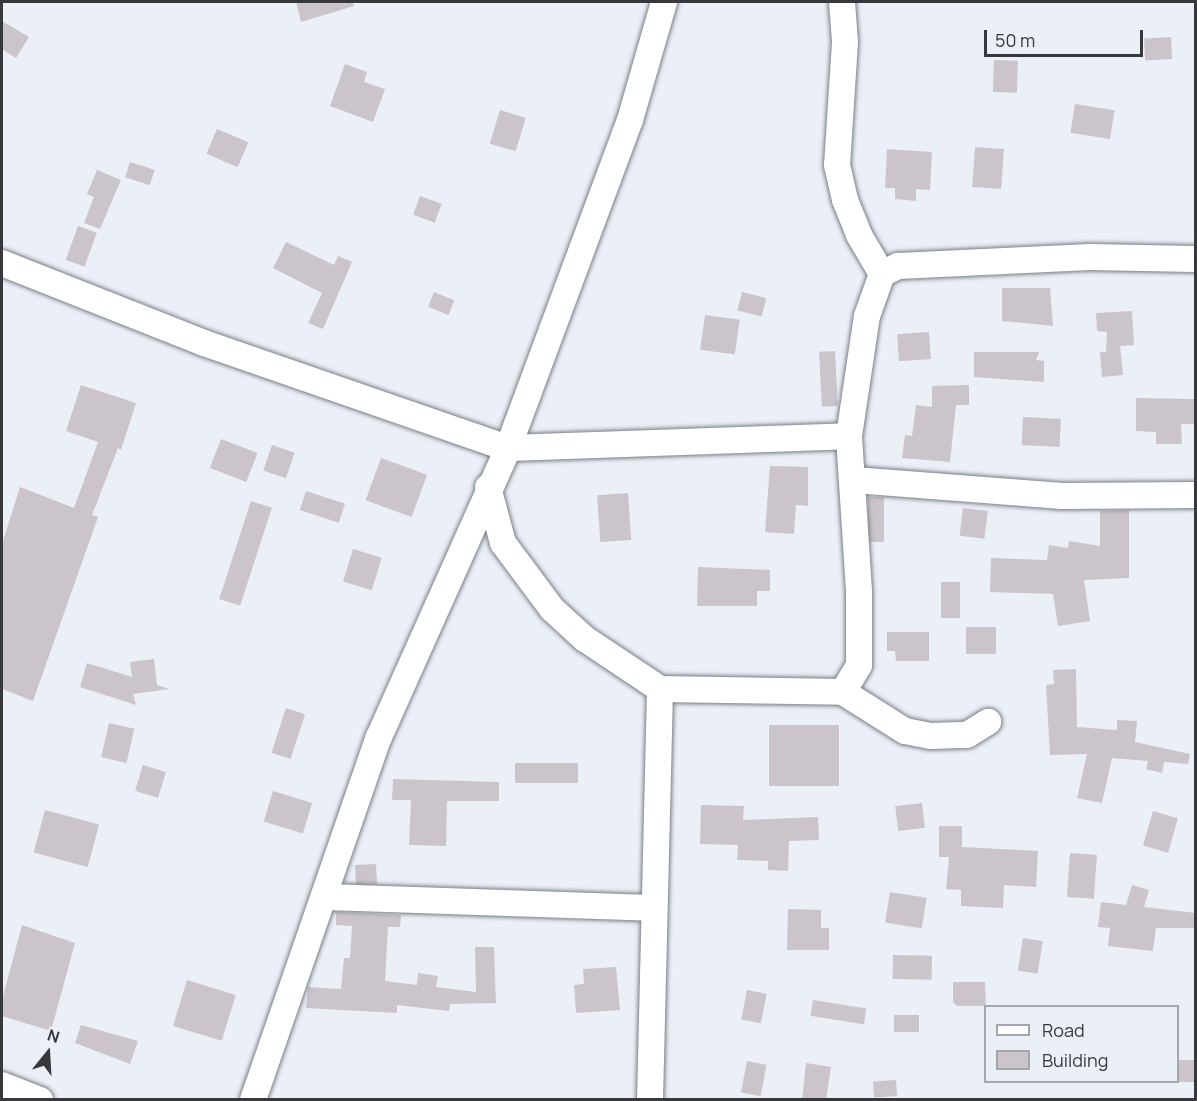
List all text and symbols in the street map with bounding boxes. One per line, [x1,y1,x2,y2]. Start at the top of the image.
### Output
scale bar [987,18,1146,56]
text: 50 m [995,28,1035,52]
legend [984,1005,1179,1083]
text: Road [1042,1018,1085,1042]
north arrow [18,1023,78,1083]
text: N [45,1024,62,1048]
text: Building [1042,1048,1108,1072]

